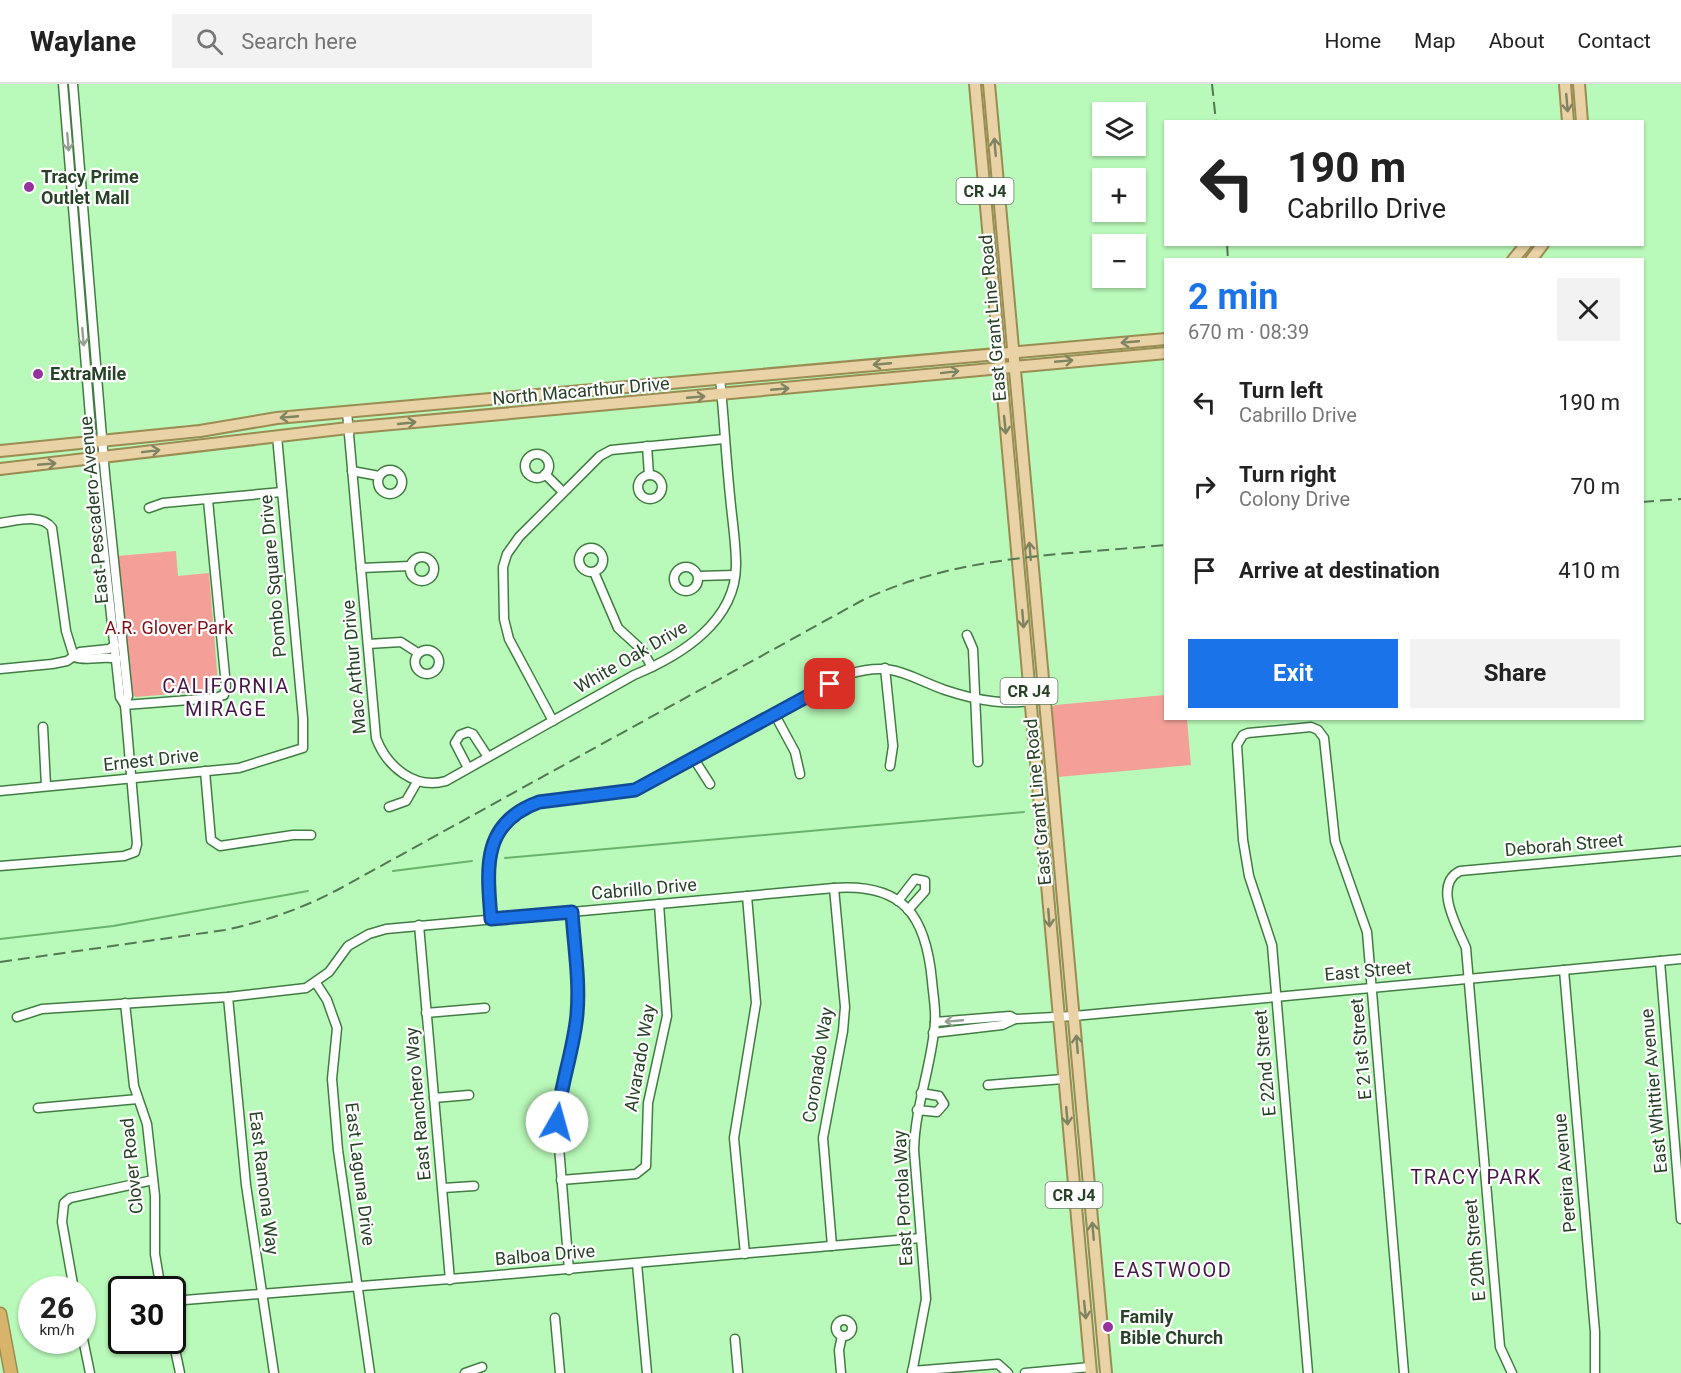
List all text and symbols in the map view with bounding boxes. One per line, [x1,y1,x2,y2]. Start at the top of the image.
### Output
search box [172,14,592,68]
text: Waylane [30,25,136,58]
icon: search [193,25,226,58]
text: Search here [241,29,357,54]
text: Home [1325,29,1381,53]
text: Map [1414,29,1456,53]
text: About [1489,29,1545,53]
text: Contact [1578,29,1651,53]
one-way arrow [1562,92,1573,112]
map controls [1092,102,1146,288]
button: layers [1092,102,1146,156]
one-way arrow [62,132,73,152]
one-way arrow [989,138,1000,158]
text: 190 m [1287,143,1406,192]
icon: left [1188,144,1266,222]
place label: Tracy Prime Outlet Mall [41,166,139,208]
button: + [1092,168,1146,222]
road number: CR J4 [956,178,1014,204]
marker: Tracy Prime Outlet Mall [22,180,36,194]
text: Cabrillo Drive [1287,193,1446,225]
street label: East Grant Line Road [975,234,1010,402]
button: − [1092,234,1146,288]
text: 2 min [1188,276,1279,318]
button: close [1557,278,1620,341]
text: 670 m · 08:39 [1188,320,1309,344]
one-way arrow [78,326,89,346]
one-way arrow [1120,337,1140,348]
one-way arrow [1054,356,1074,367]
one-way arrow [872,359,892,370]
place label: ExtraMile [50,363,127,384]
one-way arrow [940,366,960,377]
marker: ExtraMile [31,367,45,381]
street label: North Macarthur Drive [491,372,670,409]
text: Turn left [1239,378,1323,403]
one-way arrow [769,383,789,394]
icon: left [1188,386,1221,419]
text: 190 m [1558,390,1620,415]
one-way arrow [686,391,706,402]
text: Cabrillo Drive [1239,403,1357,427]
one-way arrow [279,412,299,423]
street label: East Pescadero Avenue [75,415,112,605]
one-way arrow [1000,415,1011,435]
one-way arrow [396,417,416,428]
one-way arrow [141,445,161,456]
one-way arrow [36,458,56,469]
text: Turn right [1239,462,1336,487]
icon: right [1188,470,1221,503]
text: 70 m [1571,474,1620,499]
text: Colony Drive [1239,487,1350,511]
street label: Pombo Square Drive [255,494,290,658]
one-way arrow [1024,541,1035,561]
icon: arrive [1188,554,1221,587]
text: Arrive at destination [1239,558,1440,583]
text: 410 m [1558,558,1620,583]
street label: Mac Arthur Drive [337,599,370,735]
one-way arrow [1018,609,1029,629]
street label: White Oak Drive [571,616,691,697]
park label: A.R. Glover Park [105,617,234,638]
button: Exit [1188,639,1398,708]
button: Share [1410,639,1620,708]
pin [804,658,855,709]
icon: arrive [813,667,846,700]
district label: CALIFORNIA MIRAGE [162,674,290,721]
road number: CR J4 [1000,678,1058,704]
street label: East Grant Line Road [1020,718,1055,886]
street label: Ernest Drive [102,744,200,775]
street label: Deborah Street [1504,829,1624,860]
street label: Cabrillo Drive [590,873,698,904]
one-way arrow [1044,908,1055,928]
street label: East Street [1324,956,1412,985]
street label: E 21st Street [1346,997,1375,1101]
street label: Alvarado Way [620,1002,659,1113]
street label: Coronado Way [798,1005,837,1124]
street label: East Whittier Avenue [1636,1008,1671,1174]
street label: E 22nd Street [1249,1009,1280,1117]
one-way arrow [945,1016,965,1027]
street label: East Ranchero Way [400,1026,435,1182]
one-way arrow [1071,1035,1082,1055]
position arrow [525,1090,589,1154]
street label: East Laguna Drive [341,1101,380,1247]
one-way arrow [1062,1106,1073,1126]
street label: East Ramona Way [245,1110,284,1256]
street label: Pereira Avenue [1549,1113,1580,1233]
street label: Clover Road [116,1117,147,1215]
street label: East Portola Way [888,1129,917,1267]
district label: TRACY PARK [1410,1165,1542,1189]
road number: CR J4 [1046,1182,1102,1208]
street label: E 20th Street [1460,1198,1489,1302]
one-way arrow [1087,1222,1098,1242]
street label: Balboa Drive [494,1240,596,1269]
district label: EASTWOOD [1114,1258,1232,1282]
speed limit sign: 30 [108,1276,186,1354]
text: 26 [40,1290,74,1325]
one-way arrow [1080,1300,1091,1320]
place label: Family Bible Church [1120,1306,1223,1348]
marker: Family Bible Church [1101,1320,1115,1334]
text: km/h [39,1321,75,1339]

